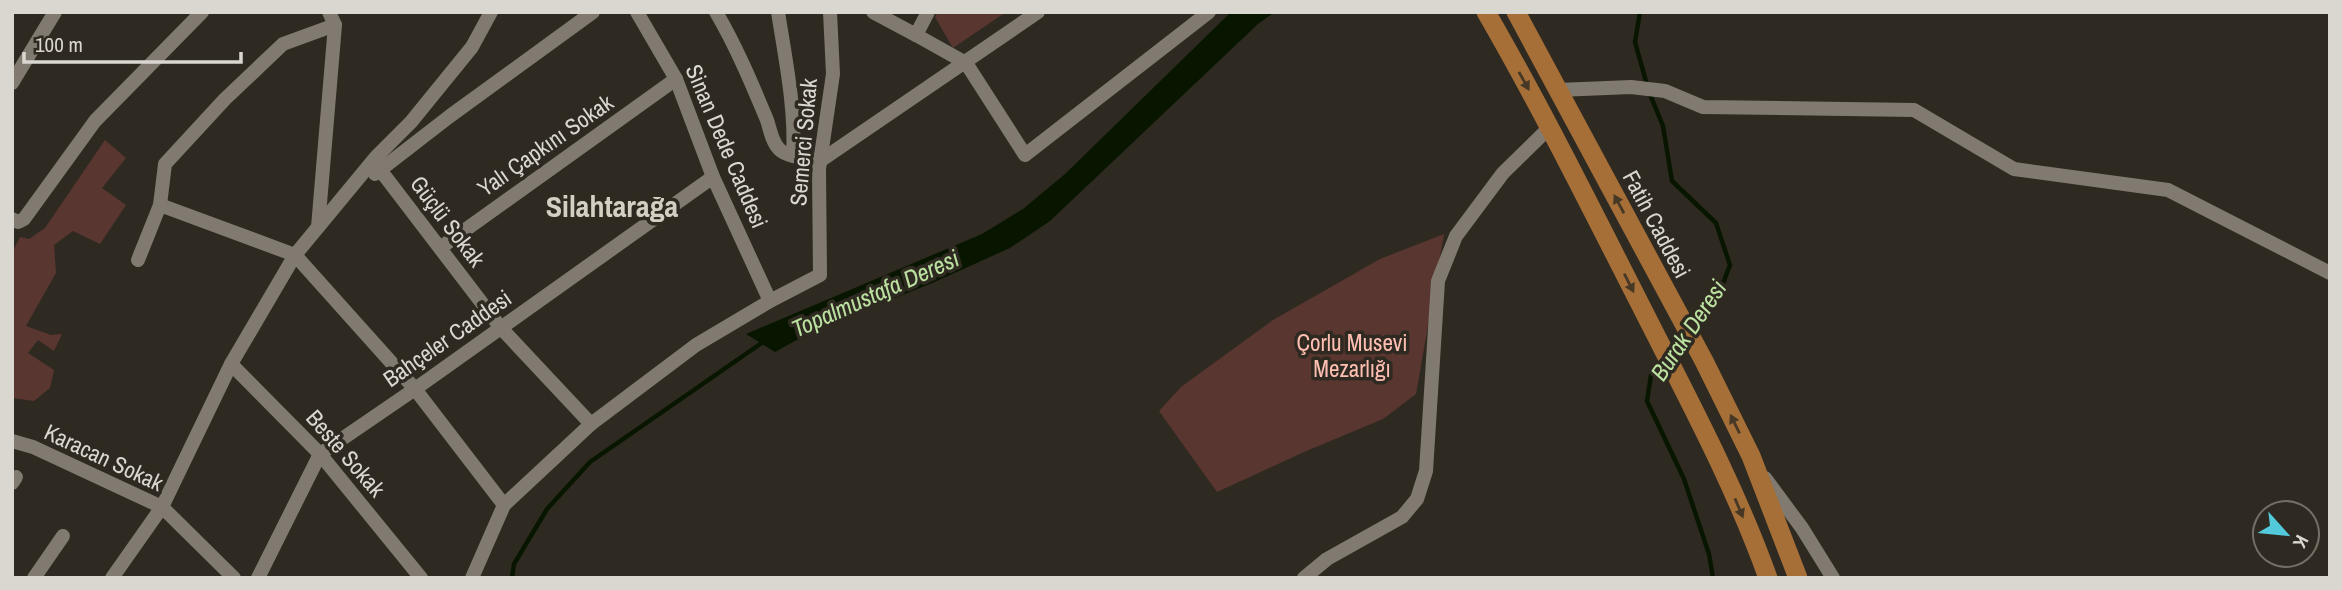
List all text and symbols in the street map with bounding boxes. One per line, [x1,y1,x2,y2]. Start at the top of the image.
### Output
scale bar [24,21,242,65]
text: 100 m [35,30,83,59]
street label: Sinan Dede Caddesi [679,59,775,233]
one-way arrow [1518,71,1530,91]
street label: Semerci Sokak [782,76,824,207]
street label: Yalı Çapkını Sokak [471,86,619,203]
street label: Fatih Caddesi [1616,165,1698,283]
street label: Güçlü Sokak [403,169,493,273]
district label: Silahtarağa [546,186,679,226]
one-way arrow [1613,194,1624,214]
water label: Topalmustafa Deresi [786,242,964,344]
one-way arrow [1623,273,1635,293]
water label: Burak Deresi [1643,273,1734,387]
street label: Bahçeler Caddesi [377,282,517,394]
park label: Çorlu Musevi Mezarlığı [1296,327,1408,384]
street label: Beste Sokak [300,403,393,504]
one-way arrow [1729,414,1740,434]
street label: Karacan Sokak [39,416,169,498]
one-way arrow [1733,498,1745,518]
north arrow [2251,499,2321,569]
text: K [2287,531,2315,553]

